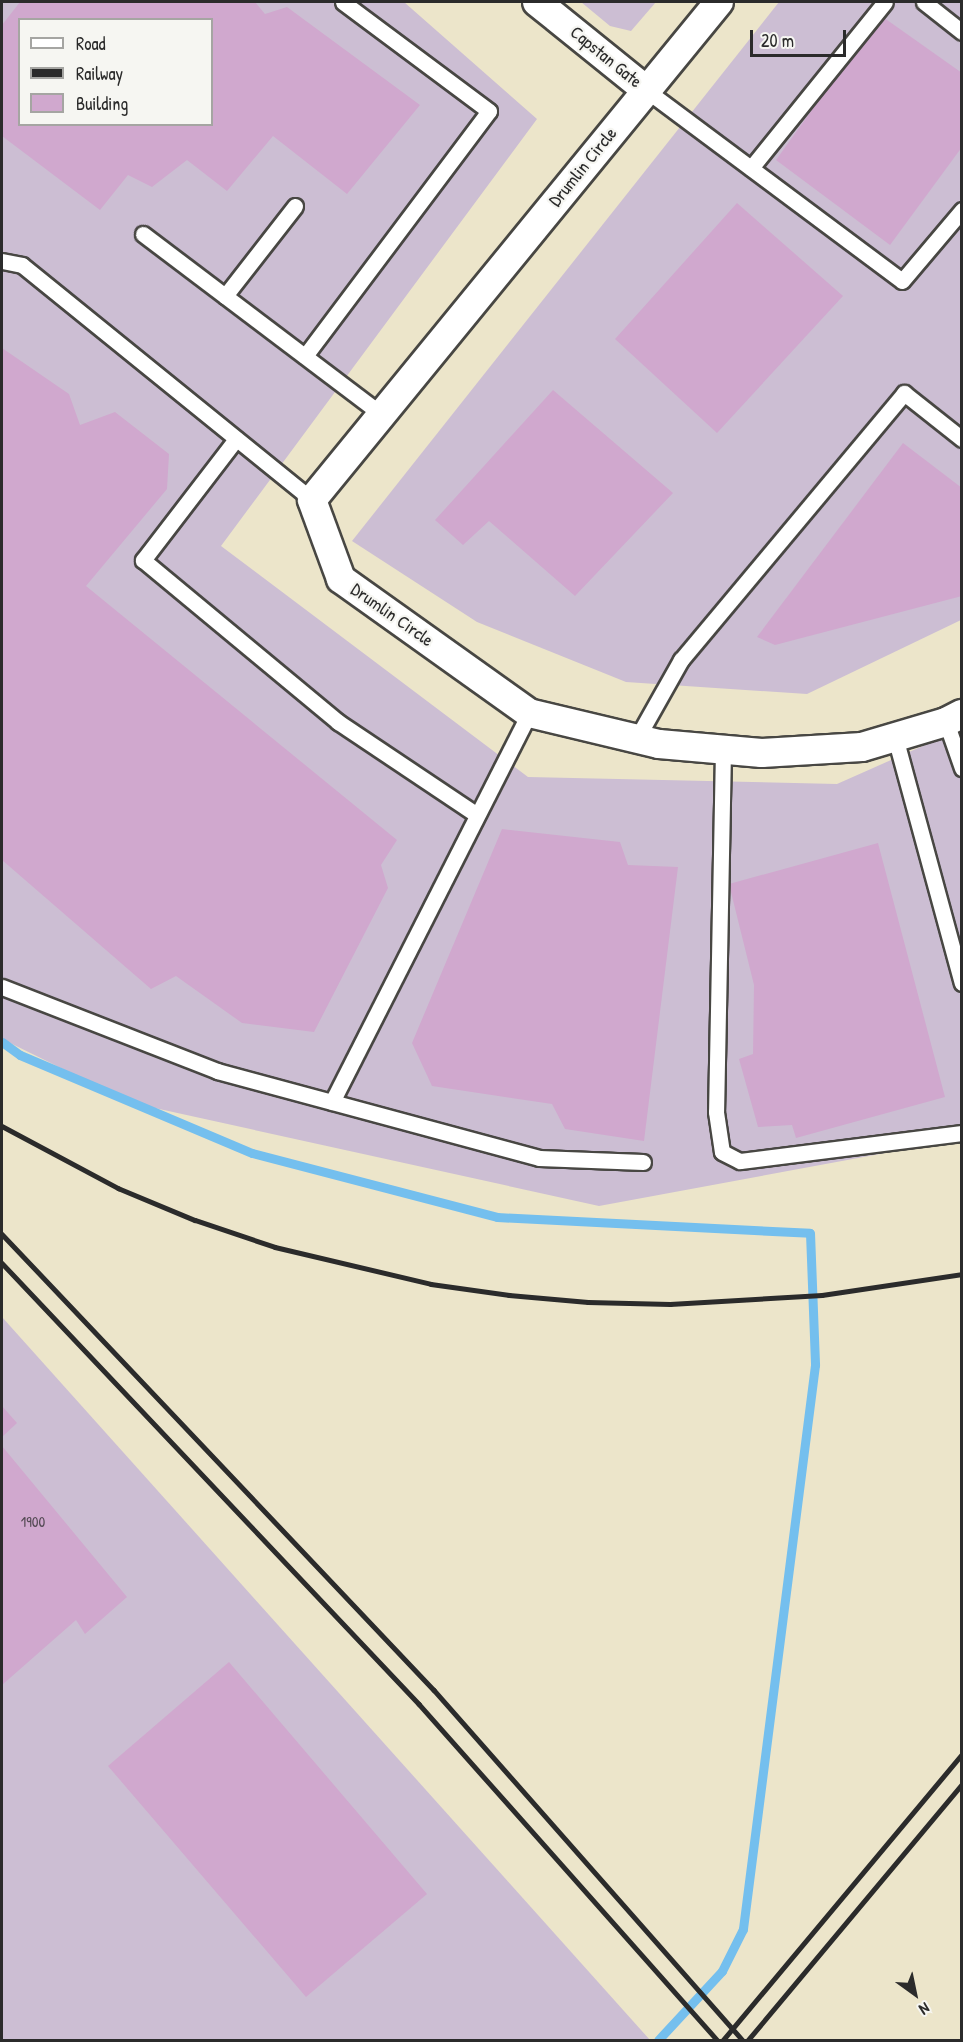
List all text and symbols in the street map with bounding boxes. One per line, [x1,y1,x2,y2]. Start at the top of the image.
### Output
legend [18,18,213,126]
scale bar [753,18,849,56]
street label: Capstan Gate [566,22,646,92]
text: 20 m [761,28,794,53]
text: Road [76,31,106,56]
text: Railway [76,61,123,86]
text: Building [76,91,128,116]
street label: Drumlin Circle [544,123,622,211]
street label: Drumlin Circle [347,579,437,651]
house number: 1900 [21,1513,45,1531]
north arrow [885,1964,945,2024]
text: N [915,1998,934,2021]

